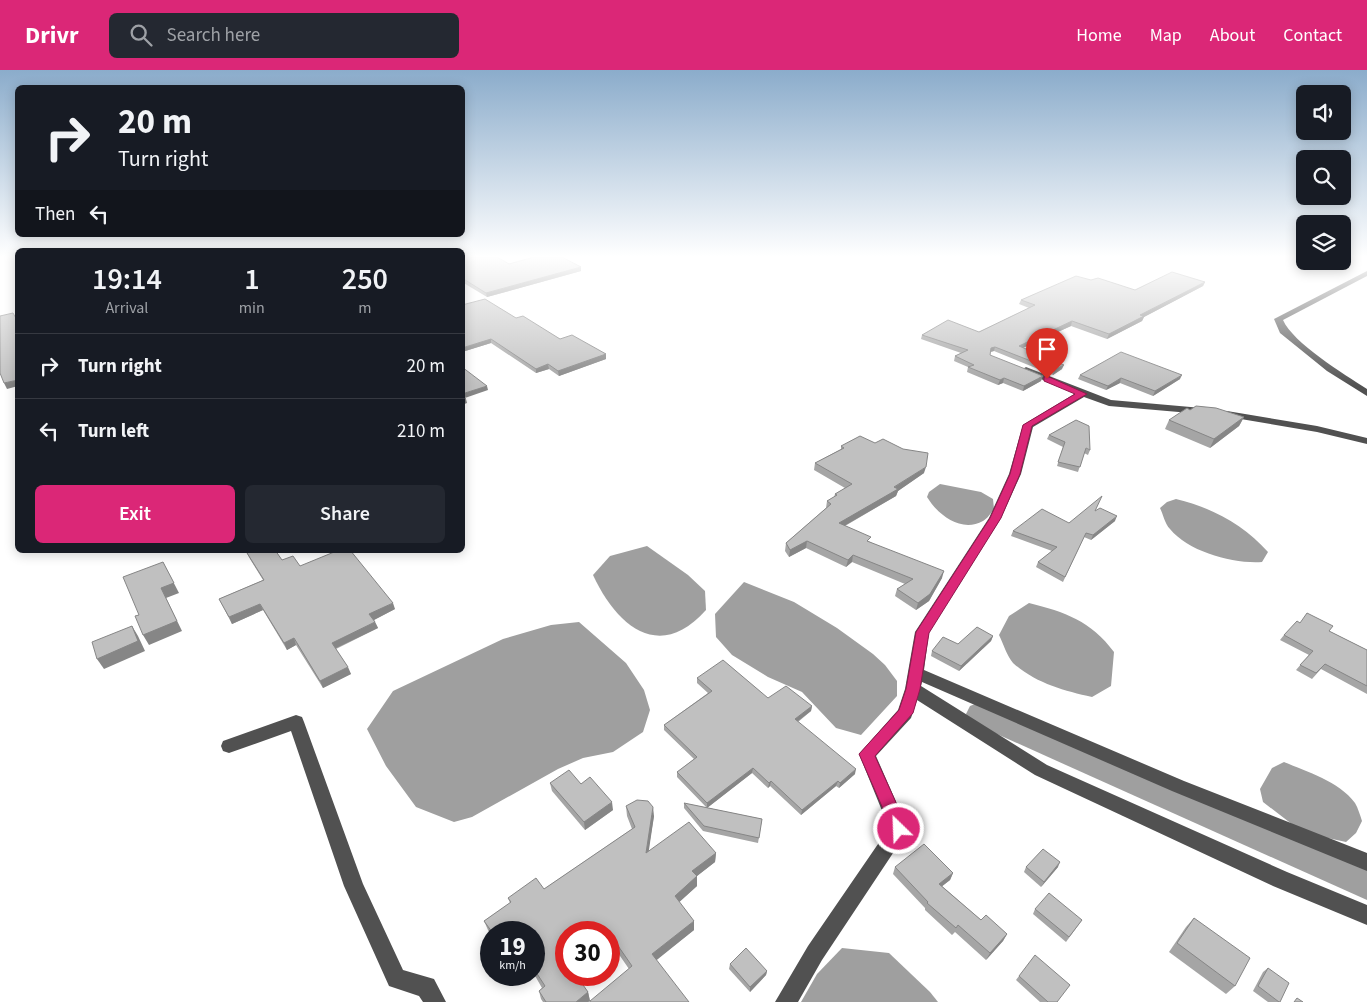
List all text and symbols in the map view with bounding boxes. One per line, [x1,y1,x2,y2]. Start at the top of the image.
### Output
search box [109,13,459,58]
text: Drivr [25,18,79,53]
icon: search [127,21,155,49]
text: Search here [167,22,260,49]
text: Home [1076,23,1122,48]
text: Map [1150,23,1182,48]
text: About [1210,23,1255,48]
text: Contact [1283,23,1342,48]
map controls [1296,85,1351,270]
button: sound [1296,85,1351,140]
text: 20 m [118,97,192,147]
icon: right [35,105,100,170]
text: Turn right [118,143,208,175]
button: search [1296,150,1351,205]
icon: left [85,200,113,228]
text: Then [35,201,75,228]
button: layers [1296,215,1351,270]
text: 19:14 [92,258,162,301]
text: 1 [244,258,260,301]
text: 250 [342,258,388,301]
text: Arrival [105,297,148,319]
text: min [239,297,265,319]
text: m [358,297,372,319]
pin [1026,328,1068,379]
icon: arrive [1033,335,1061,363]
icon: right [35,352,63,380]
text: Turn right [78,353,162,380]
text: 20 m [407,353,445,380]
icon: left [35,417,63,445]
text: Turn left [78,418,149,445]
text: 210 m [397,418,445,445]
button: Exit [35,485,235,543]
button: Share [245,485,445,543]
position arrow [872,802,924,854]
speed limit sign: 30 [555,921,620,986]
text: 19 [499,929,526,965]
text: km/h [499,957,526,974]

